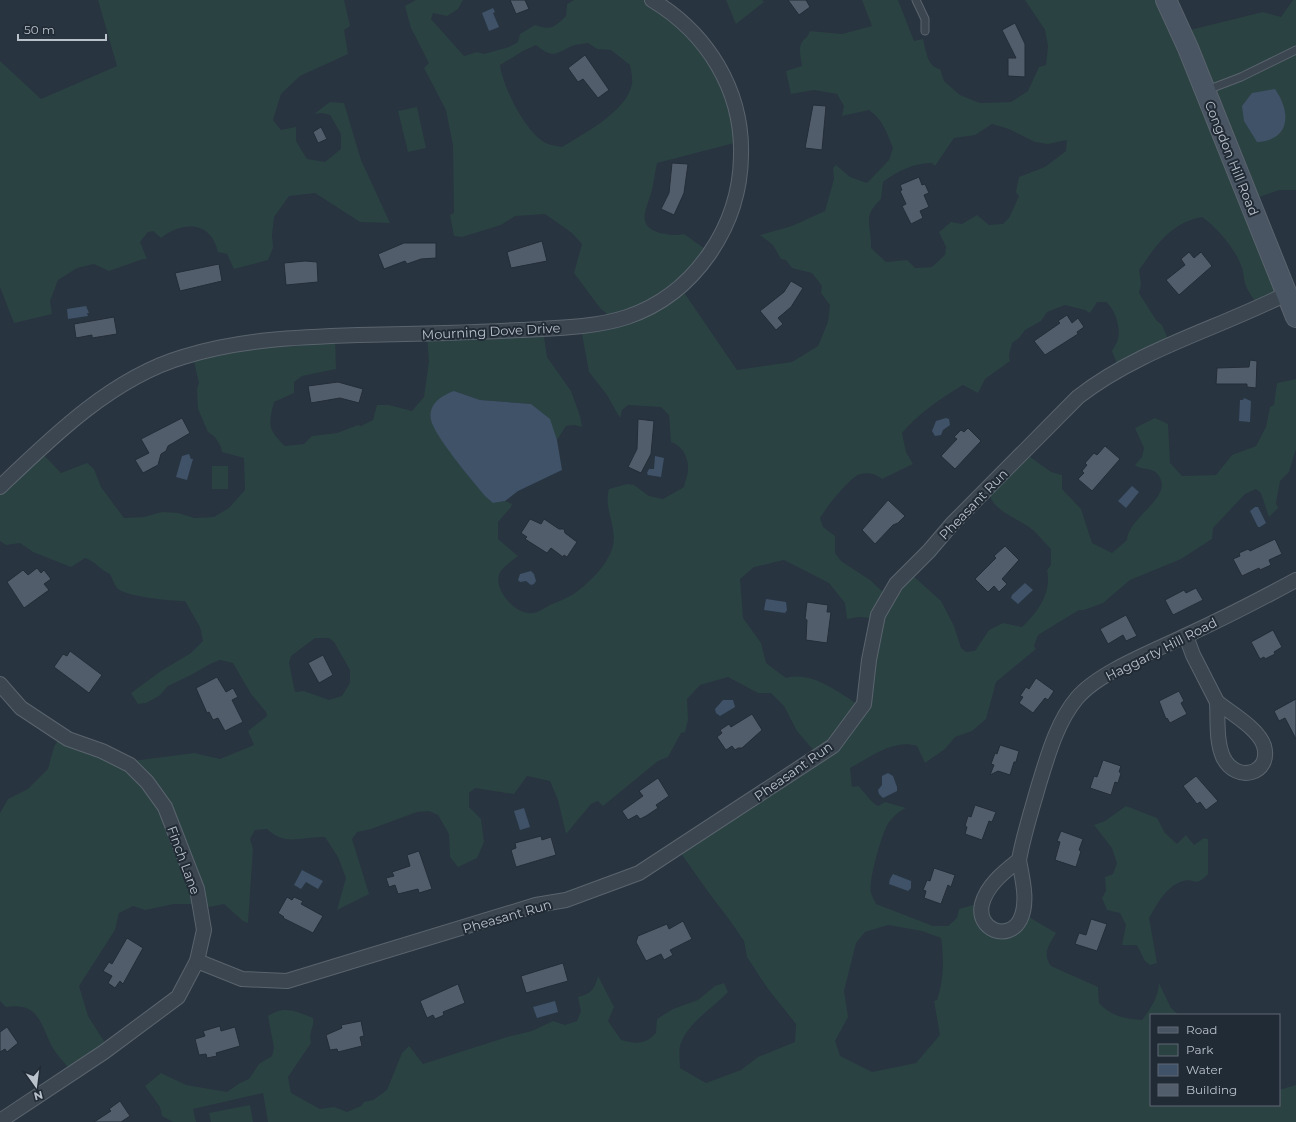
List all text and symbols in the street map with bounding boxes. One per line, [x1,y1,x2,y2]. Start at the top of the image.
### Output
scale bar [18,16,106,42]
text: 50 m [24,22,55,37]
street label: Congdon Hill Road [1202,98,1262,218]
street label: Mourning Dove Drive [421,319,561,343]
street label: Pheasant Run [935,465,1011,543]
street label: Haggarty Hill Road [1103,614,1219,684]
street label: Pheasant Run [751,738,835,804]
street label: Finch Lane [164,823,204,897]
street label: Pheasant Run [461,896,553,936]
legend [1150,1014,1280,1106]
text: Road [1186,1022,1217,1037]
text: Park [1186,1042,1214,1057]
text: Water [1186,1062,1223,1077]
north arrow [16,1066,56,1106]
text: Building [1186,1082,1237,1097]
text: N [32,1088,44,1104]

